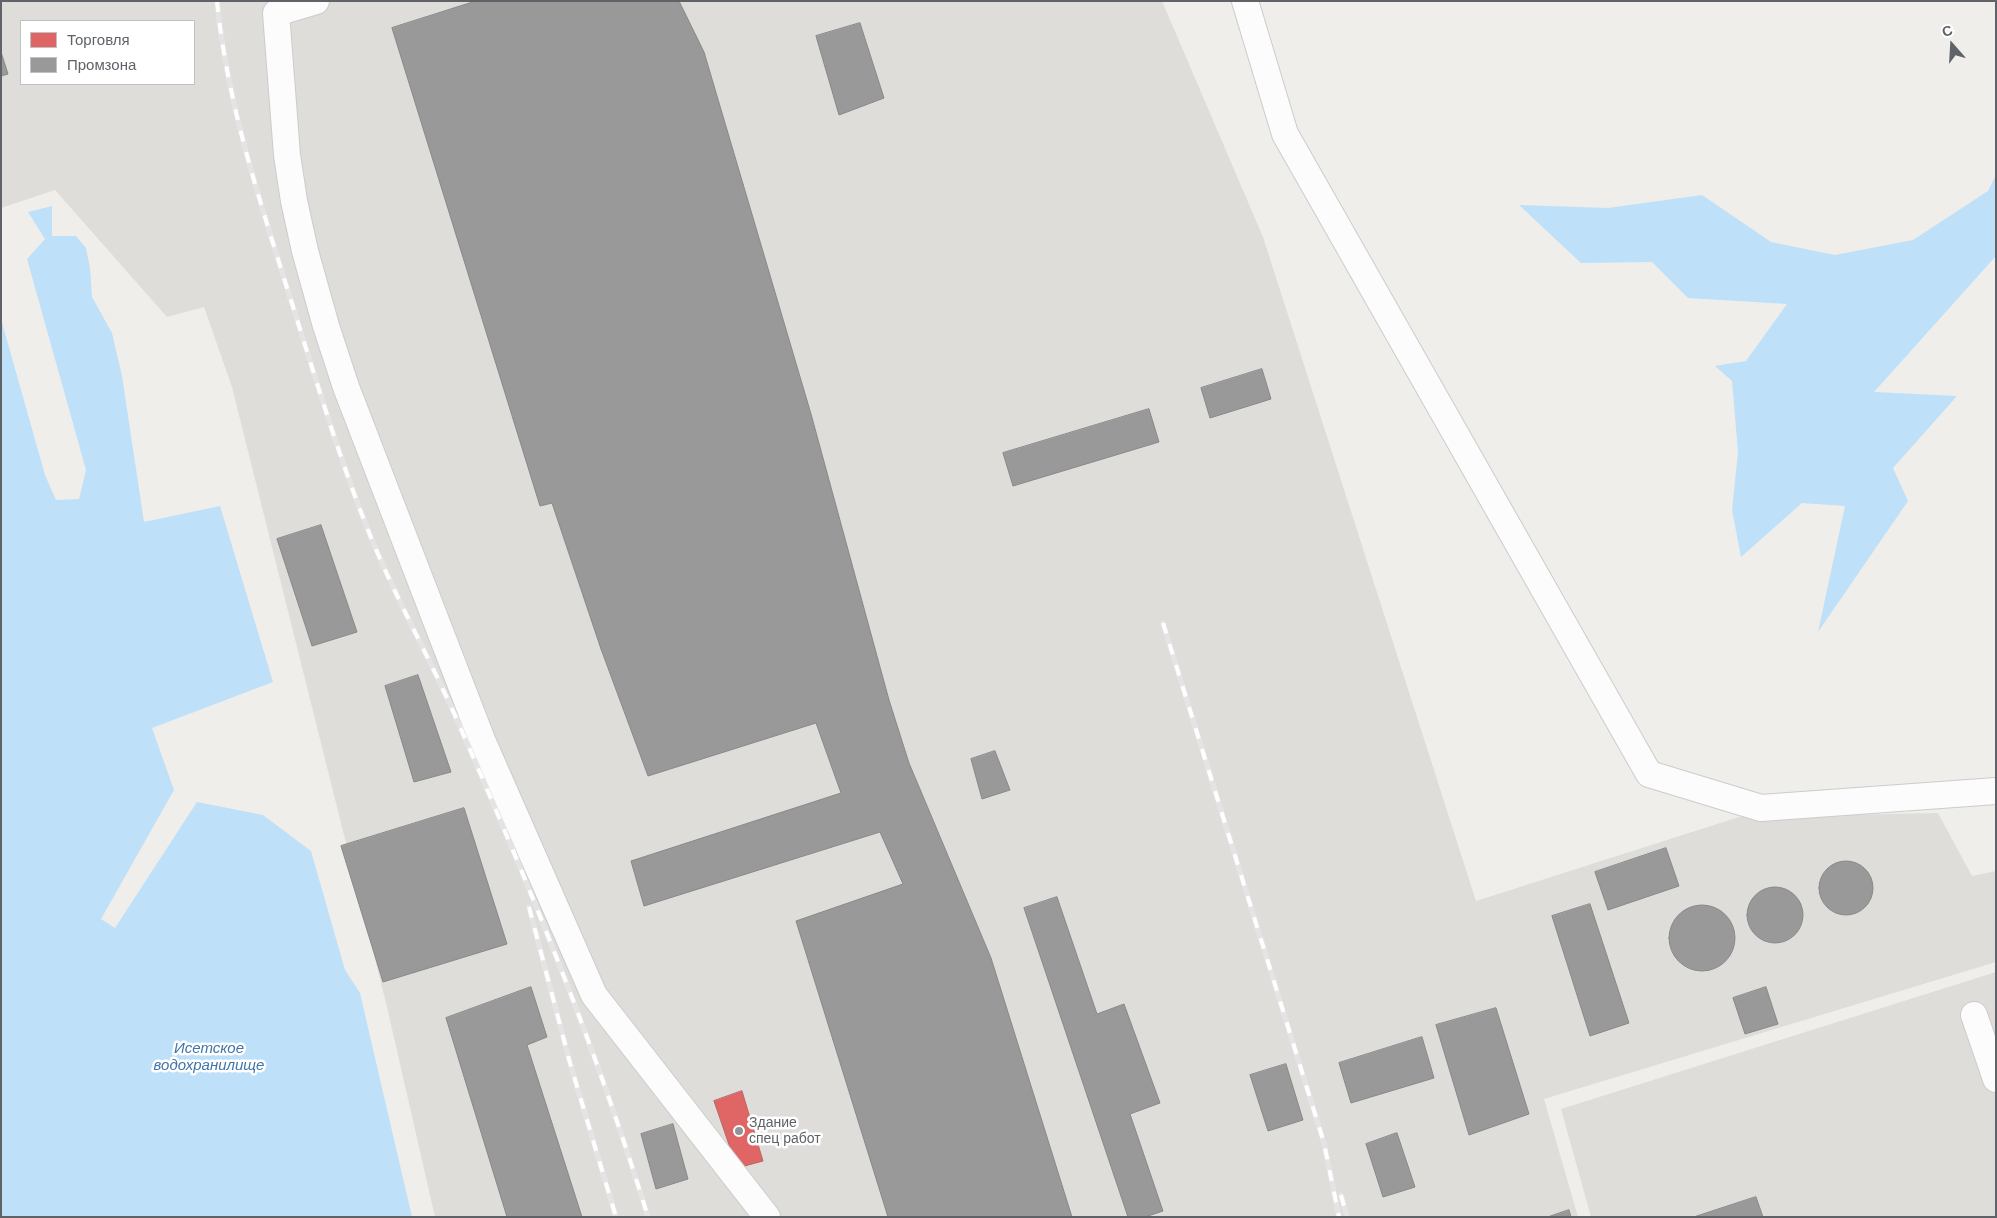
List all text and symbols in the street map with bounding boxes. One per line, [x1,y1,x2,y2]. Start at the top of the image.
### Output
legend [20,20,195,85]
north arrow [1927,20,1977,70]
text: С [1940,22,1955,40]
text: Торговля [67,31,130,48]
text: Промзона [67,56,136,73]
water label: Исетское водохранилище [154,1040,264,1075]
place label: Здание спец работ [749,1115,821,1148]
marker: Здание спец работ [733,1125,745,1137]

